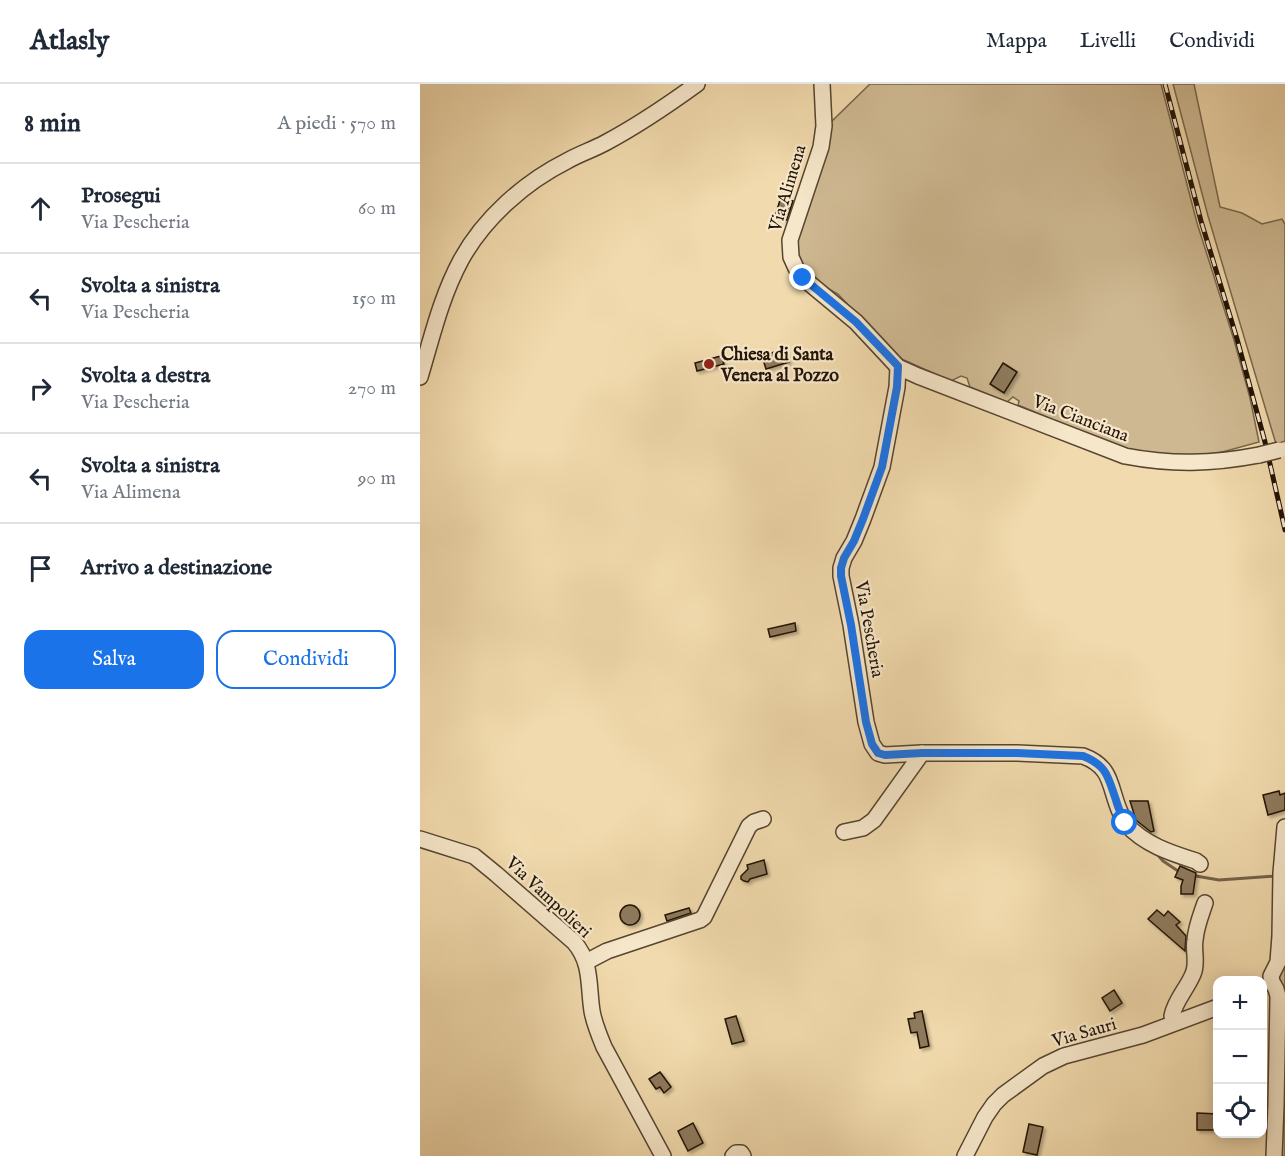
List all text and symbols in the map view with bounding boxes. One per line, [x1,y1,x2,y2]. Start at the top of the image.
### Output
text: Atlasly [30,24,109,59]
text: Mappa [986,28,1047,55]
text: Livelli [1080,28,1136,55]
text: Condividi [1169,28,1255,55]
text: 8 min [24,107,81,140]
text: A piedi · 570 m [278,111,396,136]
street label: Via Alimena [764,142,813,236]
text: Prosegui [81,182,161,210]
icon: ahead [24,192,57,225]
text: 60 m [358,196,396,221]
text: Via Pescheria [81,210,190,235]
route end [789,264,815,290]
text: Svolta a sinistra [81,272,220,300]
icon: left [24,282,57,315]
text: 150 m [352,286,396,311]
text: Via Pescheria [81,300,190,325]
place label: Chiesa di Santa Venera al Pozzo [720,344,839,388]
marker: Chiesa di Santa Venera al Pozzo [702,357,716,371]
text: Svolta a destra [81,362,210,390]
icon: right [24,372,57,405]
text: 270 m [348,376,396,401]
text: Via Pescheria [81,390,190,415]
street label: Via Cianciana [1028,390,1132,448]
text: Svolta a sinistra [81,452,220,480]
icon: left [24,462,57,495]
text: 90 m [358,466,396,491]
text: Via Alimena [81,480,181,505]
icon: arrive [24,552,57,585]
text: Arrivo a destinazione [81,554,272,582]
street label: Via Pescheria [849,578,888,680]
button: Salva [24,630,204,689]
button: Condividi [216,630,396,689]
route start [1111,809,1137,835]
street label: Via Vampolieri [499,852,596,944]
map controls [1213,976,1267,1138]
button: + [1213,976,1267,1030]
street label: Via Sauri [1049,1013,1120,1054]
button: − [1213,1030,1267,1084]
button: locate [1213,1084,1267,1138]

